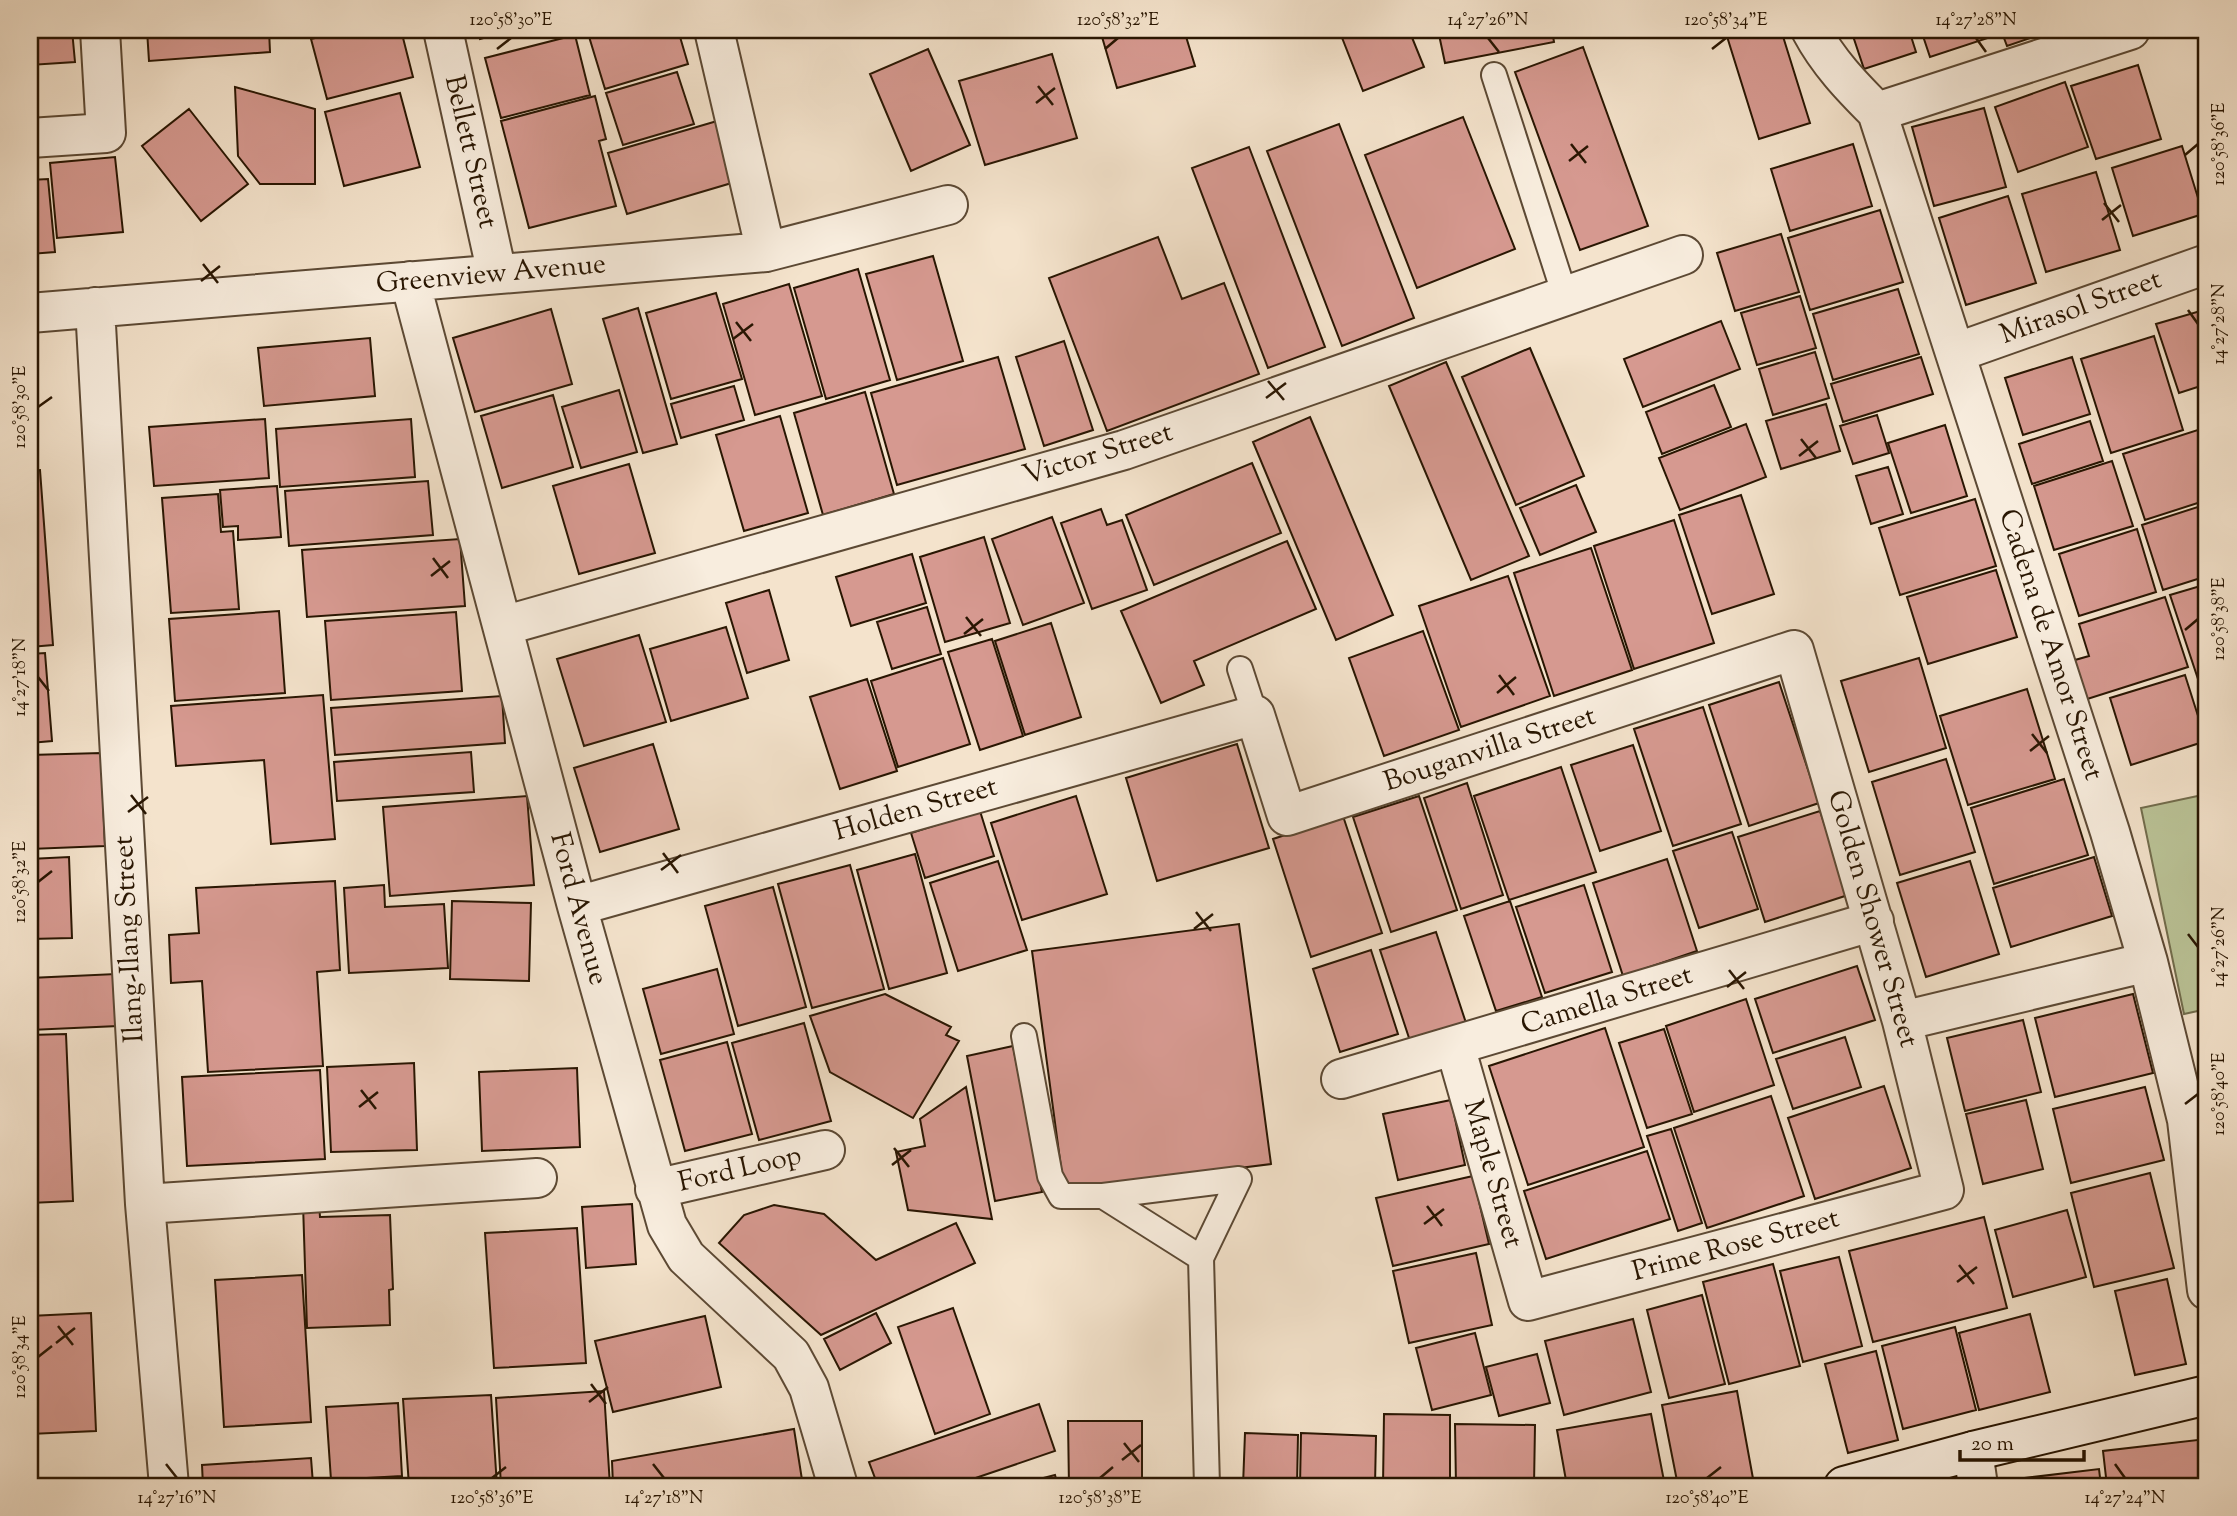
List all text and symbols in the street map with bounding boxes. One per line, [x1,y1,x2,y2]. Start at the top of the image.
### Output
text: 120°58'30"E [470,8,553,34]
text: 120°58'32"E [1077,8,1159,34]
text: 14°27'26"N [1448,8,1528,34]
text: 120°58'34"E [1684,8,1768,34]
text: 14°27'28"N [1935,8,2017,34]
street label: Bellett Street [433,71,507,233]
text: 120°58'36"E [2207,102,2233,185]
street label: Greenview Avenue [374,245,608,305]
street label: Mirasol Street [1995,260,2168,356]
text: 14°27'28"N [2207,283,2233,365]
text: 120°58'30"E [8,365,34,448]
street label: Victor Street [1018,413,1178,497]
street label: Cadena de Amor Street [1987,504,2113,786]
text: 120°58'38"E [2207,577,2233,661]
text: 14°27'18"N [8,638,34,716]
street label: Bouganvilla Street [1379,697,1602,803]
street label: Holden Street [830,767,1003,852]
street label: Golden Shower Street [1816,786,1928,1053]
street label: Ford Avenue [538,828,618,990]
street label: Ilang-Ilang Street [105,834,155,1044]
text: 120°58'32"E [8,841,34,923]
text: 14°27'26"N [2207,907,2233,987]
street label: Camella Street [1516,956,1698,1046]
text: 120°58'40"E [2207,1052,2233,1136]
street label: Maple Street [1452,1095,1532,1253]
street label: Ford Loop [674,1136,806,1204]
street label: Prime Rose Street [1628,1199,1844,1293]
text: 120°58'34"E [8,1315,34,1399]
scale bar [1960,1418,2085,1462]
text: 20 m [1971,1430,2014,1460]
text: 14°27'16"N [138,1486,216,1512]
text: 120°58'36"E [451,1486,534,1512]
text: 14°27'18"N [625,1486,703,1512]
text: 120°58'38"E [1058,1486,1142,1512]
text: 120°58'40"E [1665,1486,1749,1512]
text: 14°27'24"N [2085,1486,2165,1512]

